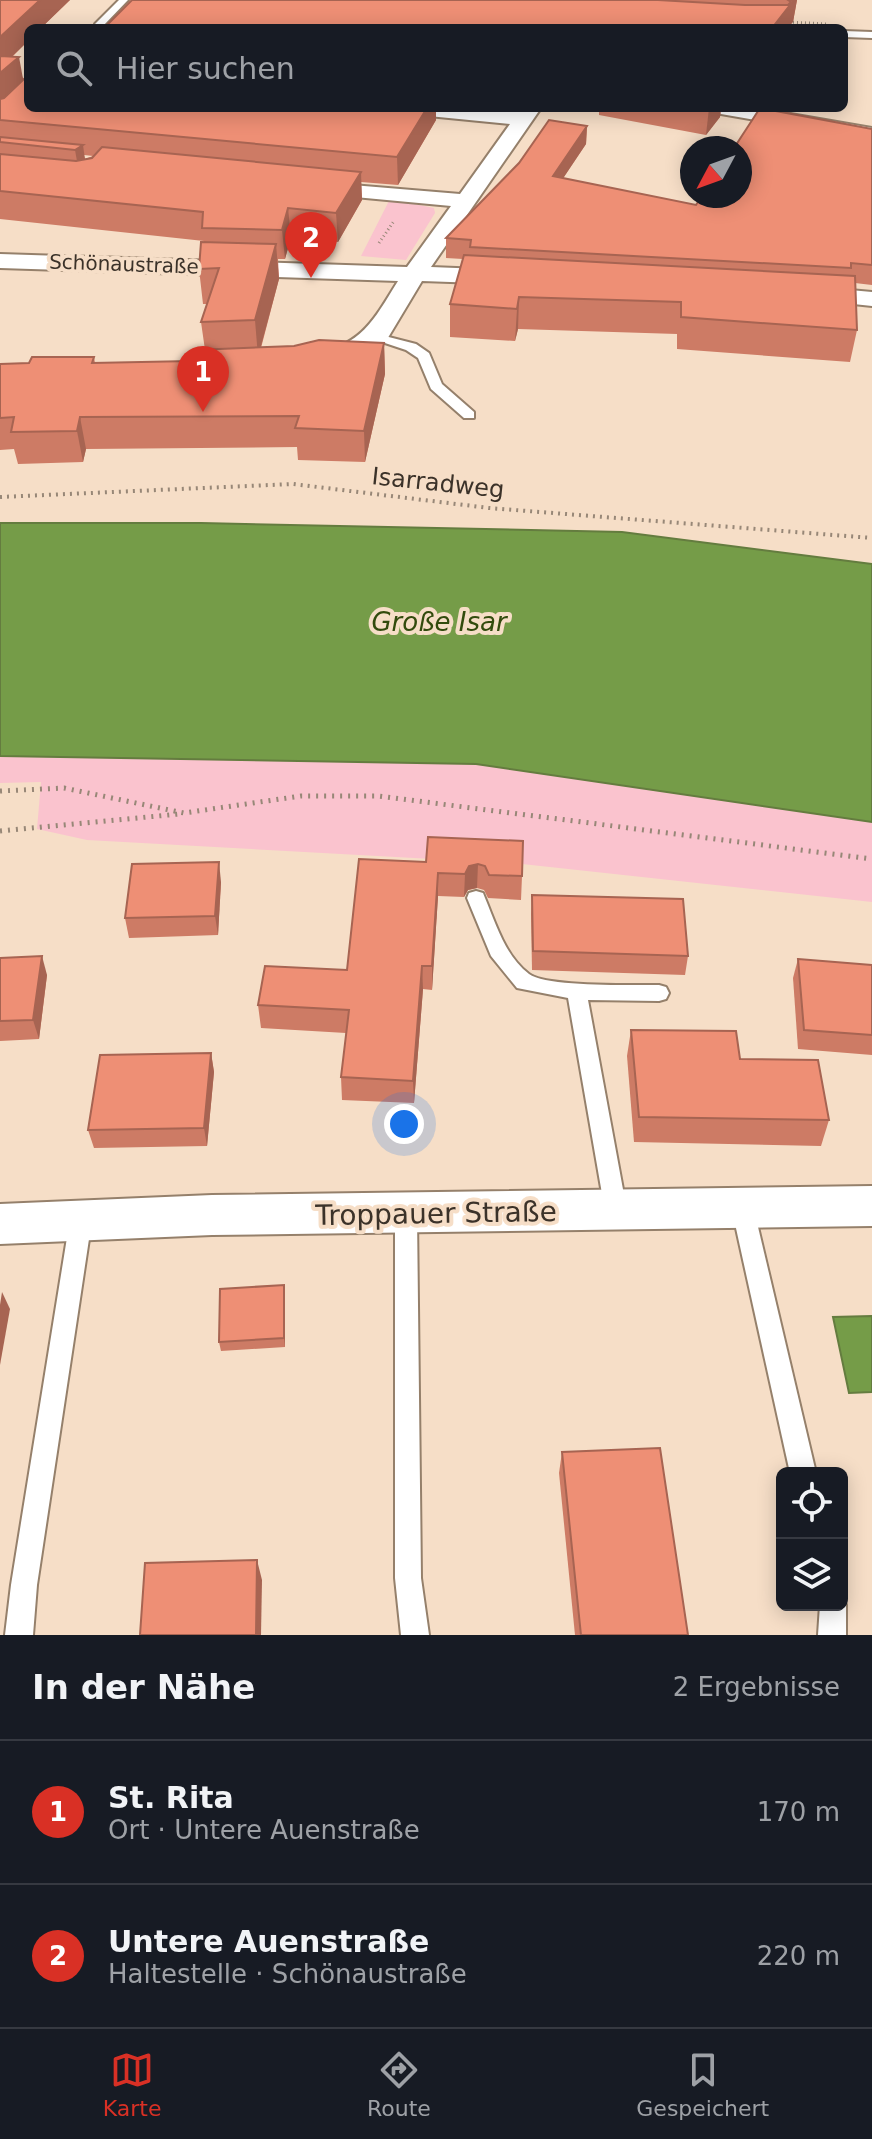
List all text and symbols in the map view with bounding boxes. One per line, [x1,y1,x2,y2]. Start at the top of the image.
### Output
search box [24,24,848,112]
icon: search [52,46,96,90]
text: Hier suchen [116,51,295,86]
north arrow [680,136,752,208]
pin: 2 [285,212,337,278]
street label: Schönaustraße [49,249,199,279]
pin: 1 [177,346,229,412]
street label: Isarradweg [370,462,506,504]
water label: Große Isar [371,607,509,637]
your location [384,1104,424,1144]
street label: Troppauer Straße [314,1195,557,1232]
map controls [776,1467,848,1611]
button: locate [776,1467,848,1539]
button: layers [776,1539,848,1611]
text: In der Nähe [32,1667,255,1707]
text: 2 Ergebnisse [673,1672,840,1702]
text: St. Rita [108,1780,234,1815]
text: 1 [49,1797,67,1827]
text: 170 m [757,1797,840,1827]
text: Ort · Untere Auenstraße [108,1815,420,1845]
text: Untere Auenstraße [108,1924,429,1959]
text: 2 [49,1941,67,1971]
text: 220 m [757,1941,840,1971]
text: Haltestelle · Schönaustraße [108,1959,467,1989]
tab: Karte [103,2048,161,2121]
tab: Route [367,2048,431,2121]
tab: Gespeichert [636,2048,769,2121]

